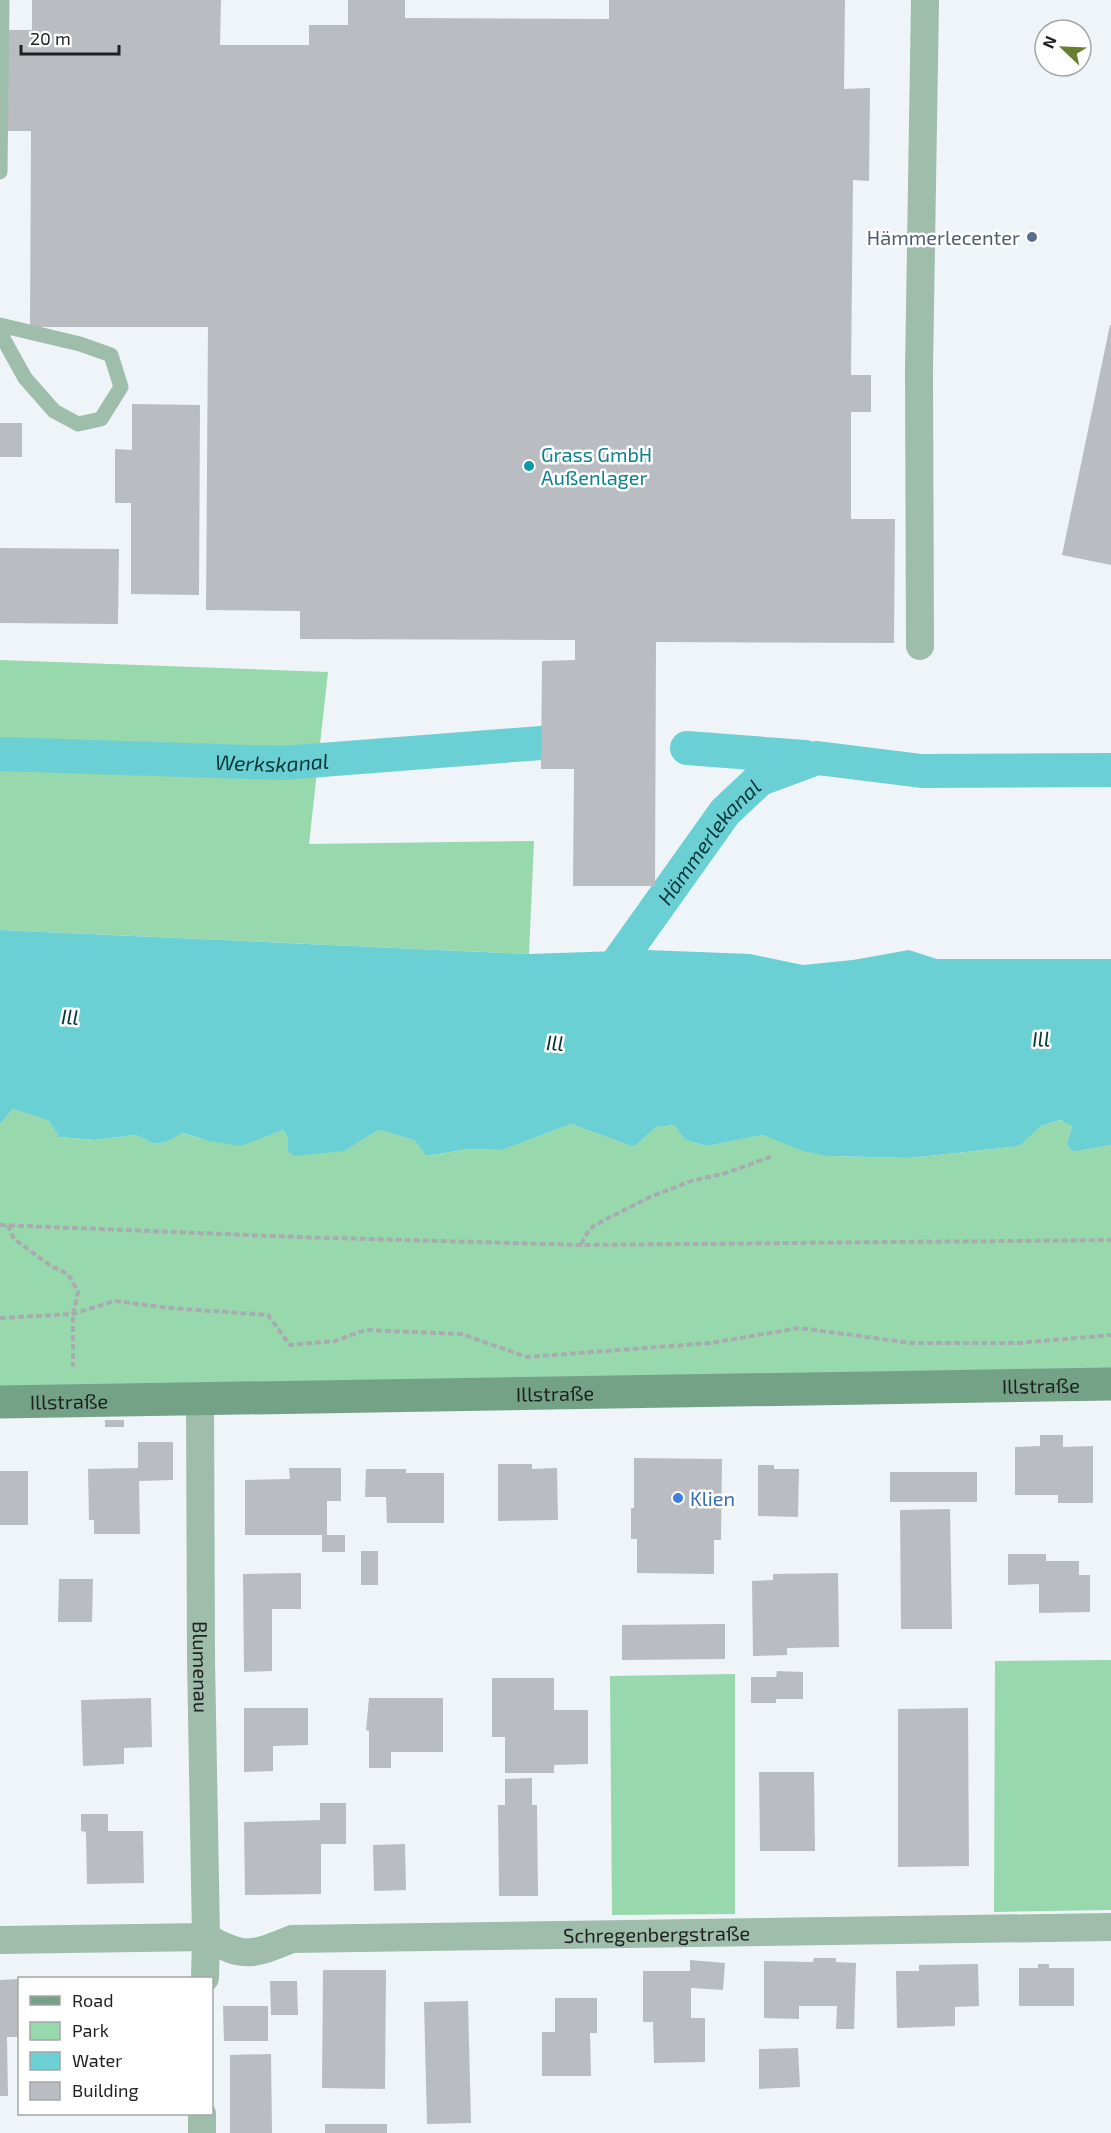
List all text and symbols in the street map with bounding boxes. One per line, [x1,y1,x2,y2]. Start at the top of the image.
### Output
scale bar [21,18,118,56]
north arrow [1033,18,1093,78]
text: 20 m [30,27,71,49]
text: N [1038,33,1060,51]
place label: Hämmerlecenter [867,225,1020,249]
marker: Hämmerlecenter [1025,230,1039,244]
place label: Grass GmbH Außenlager [541,442,652,489]
marker: Grass GmbH Außenlager [522,459,536,473]
water label: Werkskanal [215,747,330,776]
water label: Hämmerlekanal [651,773,765,909]
water label: Ill [60,1003,80,1029]
water label: Ill [1032,1025,1050,1051]
water label: Ill [545,1029,565,1055]
street label: Illstraße [1002,1373,1080,1398]
street label: Illstraße [516,1380,594,1406]
street label: Illstraße [30,1388,108,1414]
place label: Klien [690,1486,735,1510]
marker: Klien [671,1491,685,1505]
street label: Blumenau [189,1621,214,1713]
street label: Schregenbergstraße [563,1920,750,1947]
legend [18,1977,213,2115]
text: Road [72,1989,113,2011]
text: Park [72,2019,109,2041]
text: Water [72,2049,122,2071]
text: Building [72,2079,139,2101]

